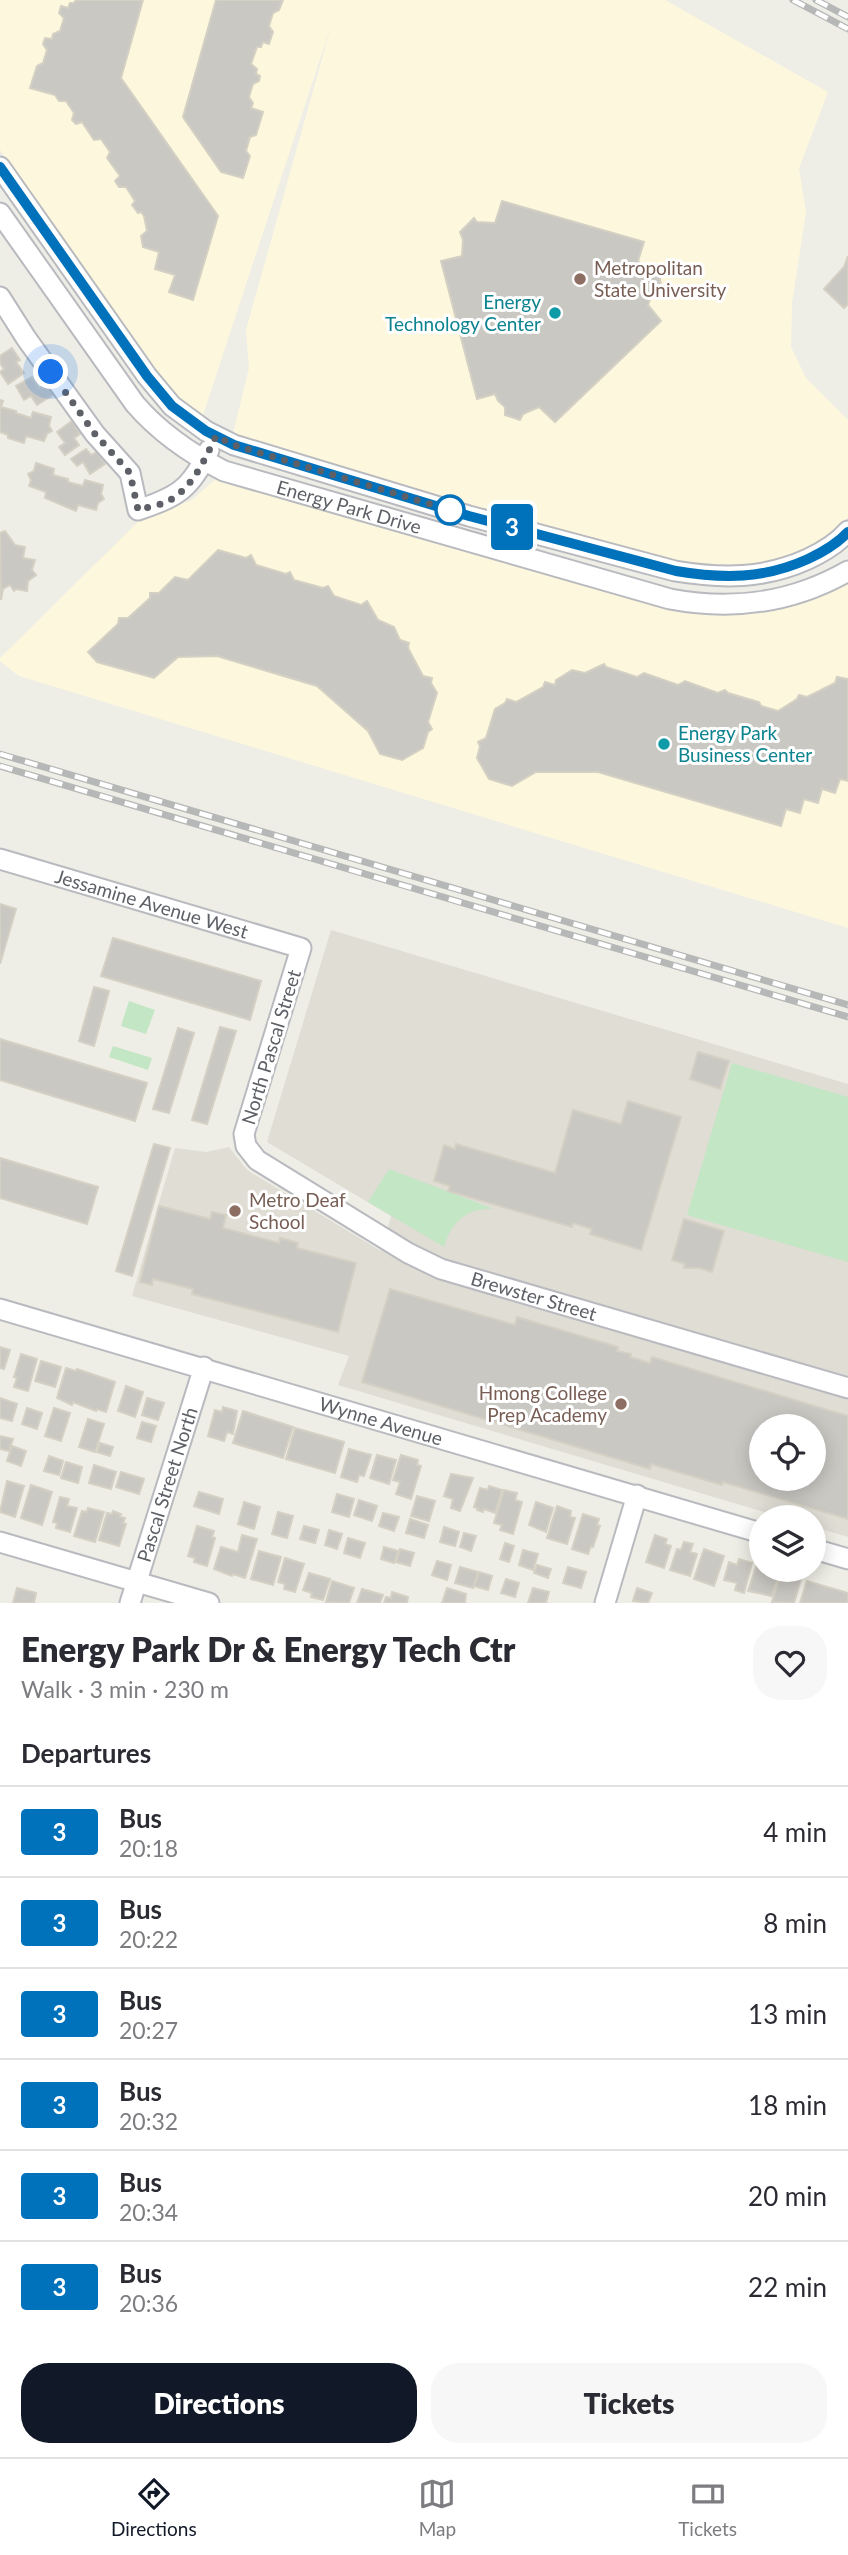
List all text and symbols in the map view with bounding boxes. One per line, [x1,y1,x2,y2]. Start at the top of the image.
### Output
place label: Metropolitan State University [594,256,727,301]
marker: Metropolitan State University [572,271,588,287]
place label: Energy Technology Center [385,290,541,335]
marker: Energy Technology Center [547,305,563,321]
your location [33,354,68,389]
street label: Energy Park Drive [274,475,424,538]
unlabelled marker [435,495,465,525]
line badge: 3 [489,504,535,550]
text: 3 [505,512,519,541]
place label: Energy Park Business Center [678,721,812,766]
marker: Energy Park Business Center [656,736,672,752]
street label: Jessamine Avenue West [52,864,251,943]
street label: North Pascal Street [236,966,305,1127]
place label: Metro Deaf School [249,1188,346,1233]
marker: Metro Deaf School [227,1203,243,1219]
street label: Brewster Street [468,1266,600,1325]
place label: Hmong College Prep Academy [479,1381,607,1426]
street label: Wynne Avenue [317,1392,445,1450]
marker: Hmong College Prep Academy [613,1396,629,1412]
street label: Pascal Street North [132,1404,202,1565]
map controls [749,1414,826,1582]
button: locate [749,1414,826,1491]
button: layers [749,1505,826,1582]
button: heart [753,1626,827,1700]
text: Energy Park Dr & Energy Tech Ctr [21,1629,515,1669]
text: Walk · 3 min · 230 m [21,1675,229,1703]
text: Departures [21,1737,151,1769]
text: Bus [119,1802,162,1834]
text: 4 min [763,1816,827,1848]
text: 3 [53,1817,66,1846]
text: 20:18 [119,1834,178,1862]
text: Bus [119,1893,162,1925]
text: 8 min [763,1907,827,1939]
text: 3 [53,1908,66,1937]
text: 20:22 [119,1925,178,1953]
text: Bus [119,1984,162,2016]
text: 13 min [748,1998,827,2030]
text: 3 [53,1999,66,2028]
text: 20:27 [119,2016,178,2044]
text: Bus [119,2075,162,2107]
text: 18 min [748,2089,827,2121]
text: 3 [53,2090,66,2119]
text: 20:32 [119,2107,178,2135]
text: Bus [119,2166,162,2198]
text: 20 min [748,2180,827,2212]
text: 3 [53,2181,66,2210]
text: 20:34 [119,2198,178,2226]
text: Bus [119,2257,162,2289]
text: 22 min [748,2271,827,2303]
text: 3 [53,2272,66,2301]
text: 20:36 [119,2289,178,2317]
button: Directions [21,2363,417,2443]
button: Tickets [431,2363,827,2443]
tab: Directions [111,2475,197,2540]
tab: Map [418,2475,456,2540]
tab: Tickets [678,2475,737,2540]

